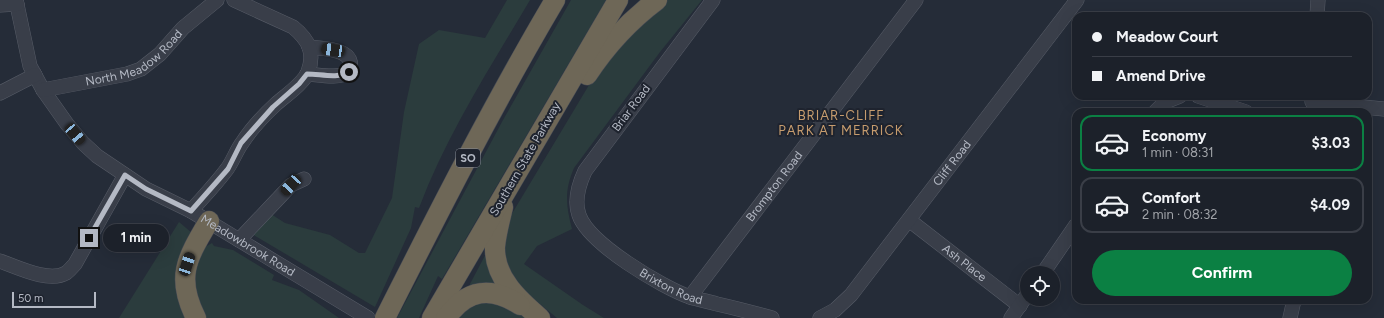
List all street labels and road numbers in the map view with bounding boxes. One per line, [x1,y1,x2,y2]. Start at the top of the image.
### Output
street label: North Meadow Road [84,27,185,89]
street label: Briar Road [609,82,653,134]
street label: Southern State Parkway [487,99,564,218]
street label: Cliff Road [930,138,974,189]
road number: SO [456,149,480,167]
street label: Brompton Road [743,149,805,224]
street label: Meadowbrook Road [198,212,298,279]
street label: Ash Place [939,241,990,285]
street label: Brixton Road [637,265,704,307]

